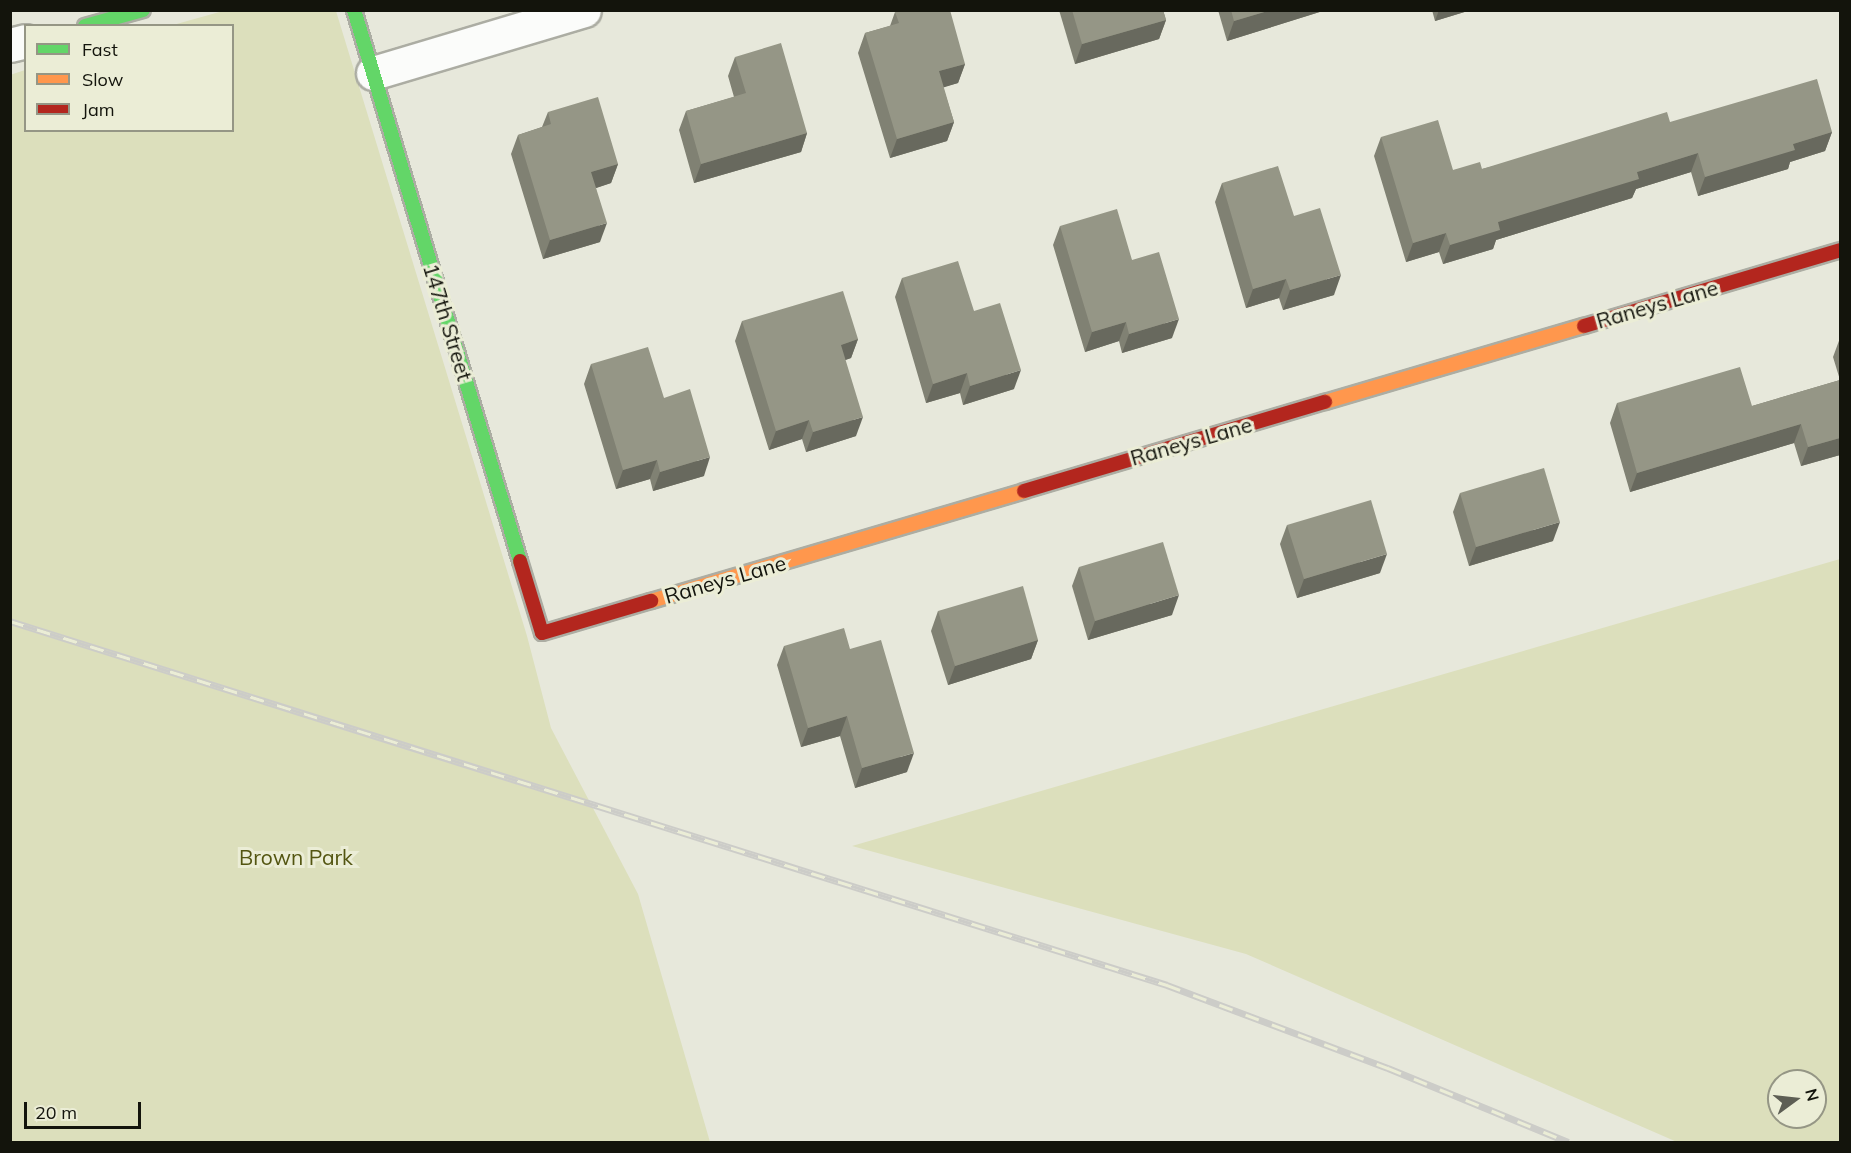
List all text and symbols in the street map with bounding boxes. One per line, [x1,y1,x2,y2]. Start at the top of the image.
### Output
legend [24,24,234,132]
text: Fast [82,38,118,61]
text: Slow [82,68,123,91]
text: Jam [82,98,115,121]
street label: 147th Street [418,260,478,384]
street label: Raneys Lane [1593,275,1721,333]
street label: Raneys Lane [1127,412,1255,470]
street label: Raneys Lane [661,550,789,608]
park label: Brown Park [239,844,353,870]
north arrow [1767,1069,1827,1129]
text: N [1801,1086,1824,1103]
scale bar [27,1090,144,1128]
text: 20 m [35,1101,77,1124]

